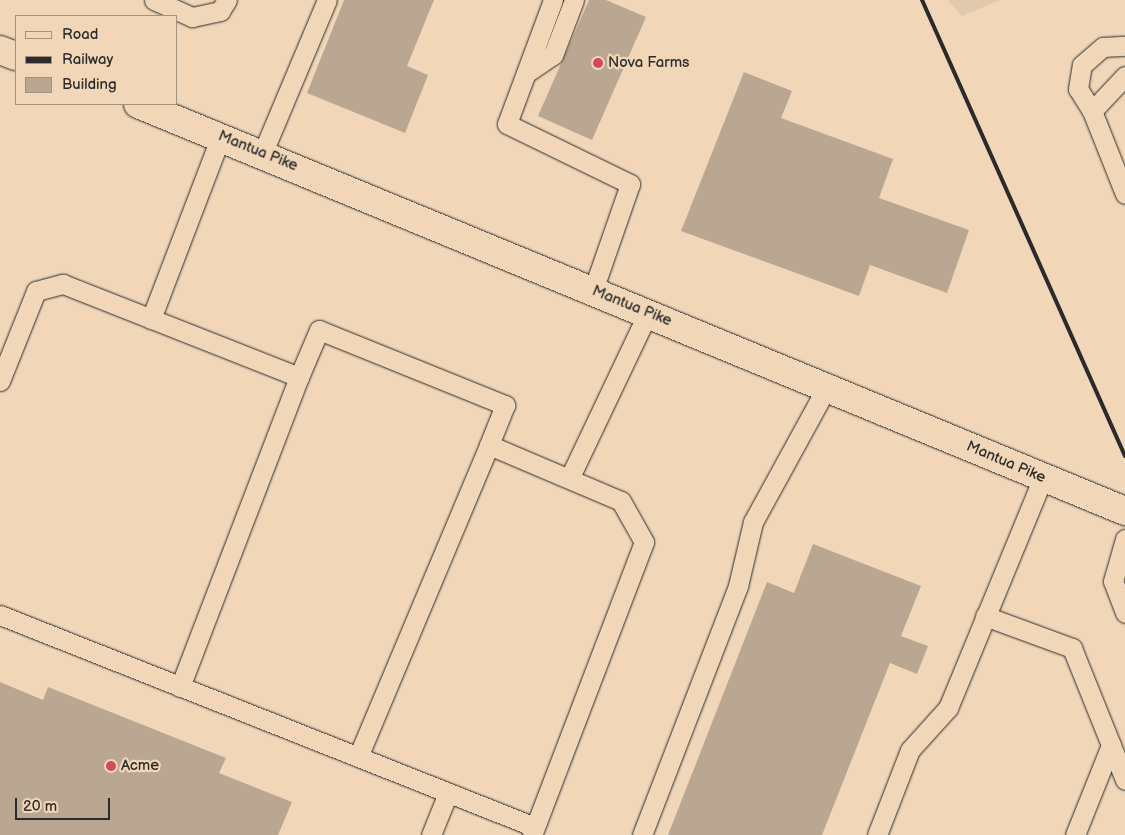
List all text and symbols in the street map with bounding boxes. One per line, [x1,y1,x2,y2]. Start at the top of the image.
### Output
legend [15,15,178,105]
text: Road [62,25,98,44]
text: Railway [62,50,113,69]
place label: Nova Farms [608,54,690,72]
marker: Nova Farms [592,57,604,69]
text: Building [62,75,117,94]
street label: Mantua Pike [216,127,300,175]
street label: Mantua Pike [590,282,674,330]
street label: Mantua Pike [964,437,1048,487]
place label: Acme [121,757,159,775]
marker: Acme [105,760,117,772]
scale bar [18,788,112,820]
text: 20 m [23,797,57,816]

